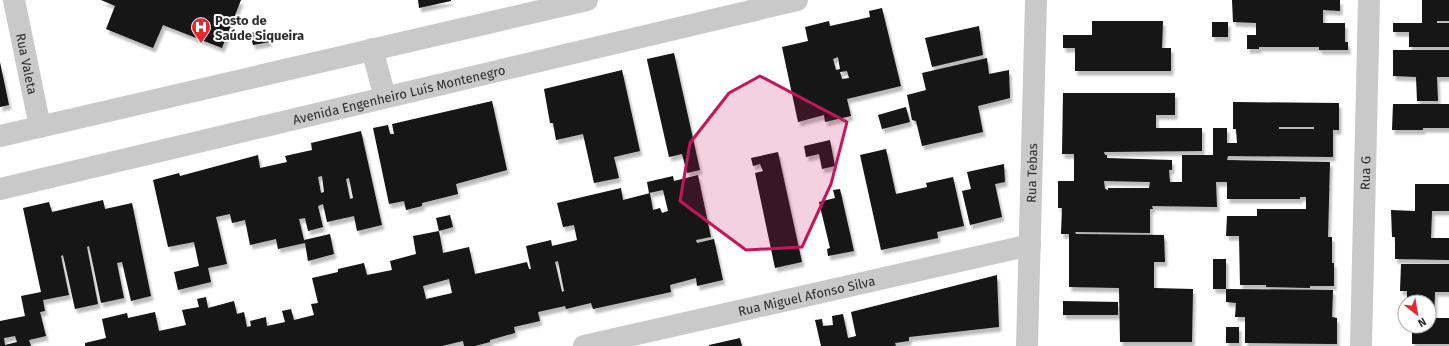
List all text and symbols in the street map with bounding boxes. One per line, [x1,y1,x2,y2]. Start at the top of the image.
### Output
place label: Posto de Saúde Siqueira [215,13,304,43]
hospital icon: Posto de Saúde Siqueira [190,16,212,44]
street label: Rua Valeta [13,32,41,96]
street label: Avenida Engenheiro Luís Montenegro [291,62,507,127]
street label: Rua Tebas [1023,143,1040,203]
street label: Rua G [1357,156,1373,190]
street label: Rua Miguel Afonso Silva [736,273,876,318]
north arrow [1397,294,1437,334]
text: N [1415,315,1428,330]

